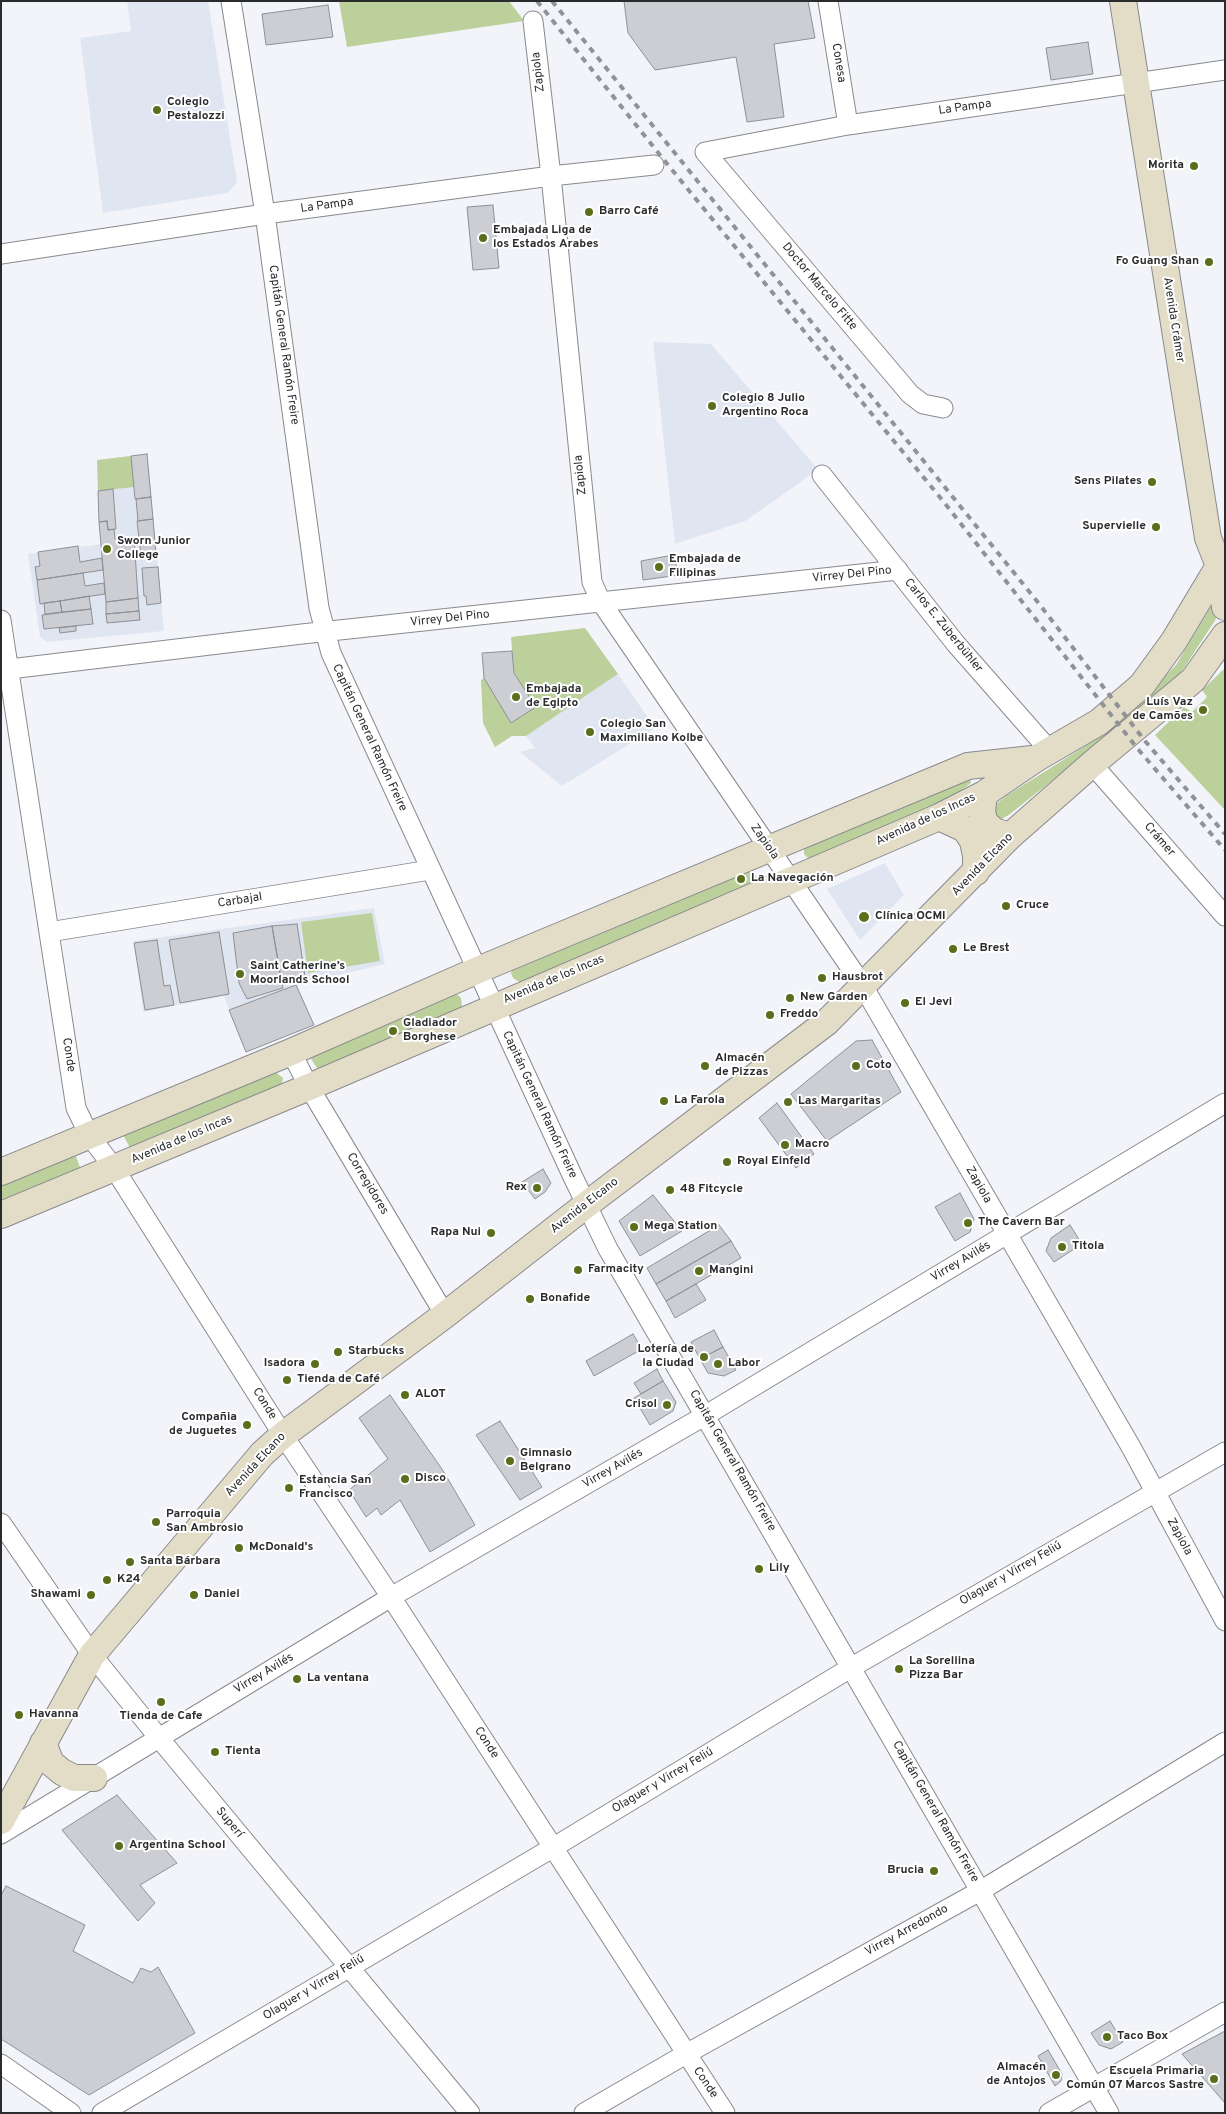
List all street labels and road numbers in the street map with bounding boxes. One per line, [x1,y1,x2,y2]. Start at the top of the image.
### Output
street label: Conesa [828,42,848,84]
street label: Zapiola [529,51,549,93]
street label: La Pampa [938,97,992,119]
street label: La Pampa [300,195,354,217]
street label: Doctor Marcelo Fitte [778,240,860,334]
street label: Capitán General Ramón Freire [265,264,301,426]
street label: Avenida Crámer [1159,276,1187,364]
street label: Zapiola [572,454,590,496]
street label: Virrey Del Pino [811,564,893,586]
street label: Carlos E. Zuberbühler [901,576,985,676]
street label: Virrey Del Pino [409,608,491,630]
street label: Capitán General Ramón Freire [328,662,410,814]
street label: Avenida de los Incas [874,791,978,849]
street label: Crámer [1140,820,1178,860]
street label: Zapiola [747,821,781,863]
street label: Avenida Elcano [949,830,1017,900]
street label: Carbajal [217,890,263,912]
street label: Avenida de los Incas [501,952,607,1008]
street label: Capitán General Ramón Freire [498,1029,580,1181]
street label: Conde [58,1037,78,1073]
street label: Avenida de los Incas [129,1112,235,1168]
street label: Corregidores [343,1150,391,1218]
street label: Zapiola [962,1164,994,1206]
street label: Avenida Elcano [548,1175,622,1237]
street label: Virrey Avilés [928,1239,994,1285]
street label: Conde [249,1386,279,1422]
street label: Capitán General Ramón Freire [686,1388,778,1534]
street label: Avenida Elcano [223,1430,289,1500]
street label: Virrey Avilés [580,1446,646,1492]
street label: Zapiola [1163,1516,1195,1558]
street label: Olaguer y Virrey Feliú [957,1539,1065,1609]
street label: Virrey Avilés [231,1651,297,1697]
street label: Conde [471,1725,501,1761]
street label: Capitán General Ramón Freire [889,1739,981,1885]
street label: Olaguer y Virrey Feliú [610,1745,716,1817]
street label: Superí [212,1805,246,1841]
street label: Virrey Arredondo [863,1902,951,1960]
street label: Olaguer y Virrey Feliú [261,1952,367,2024]
street label: Conde [689,2065,721,2101]

